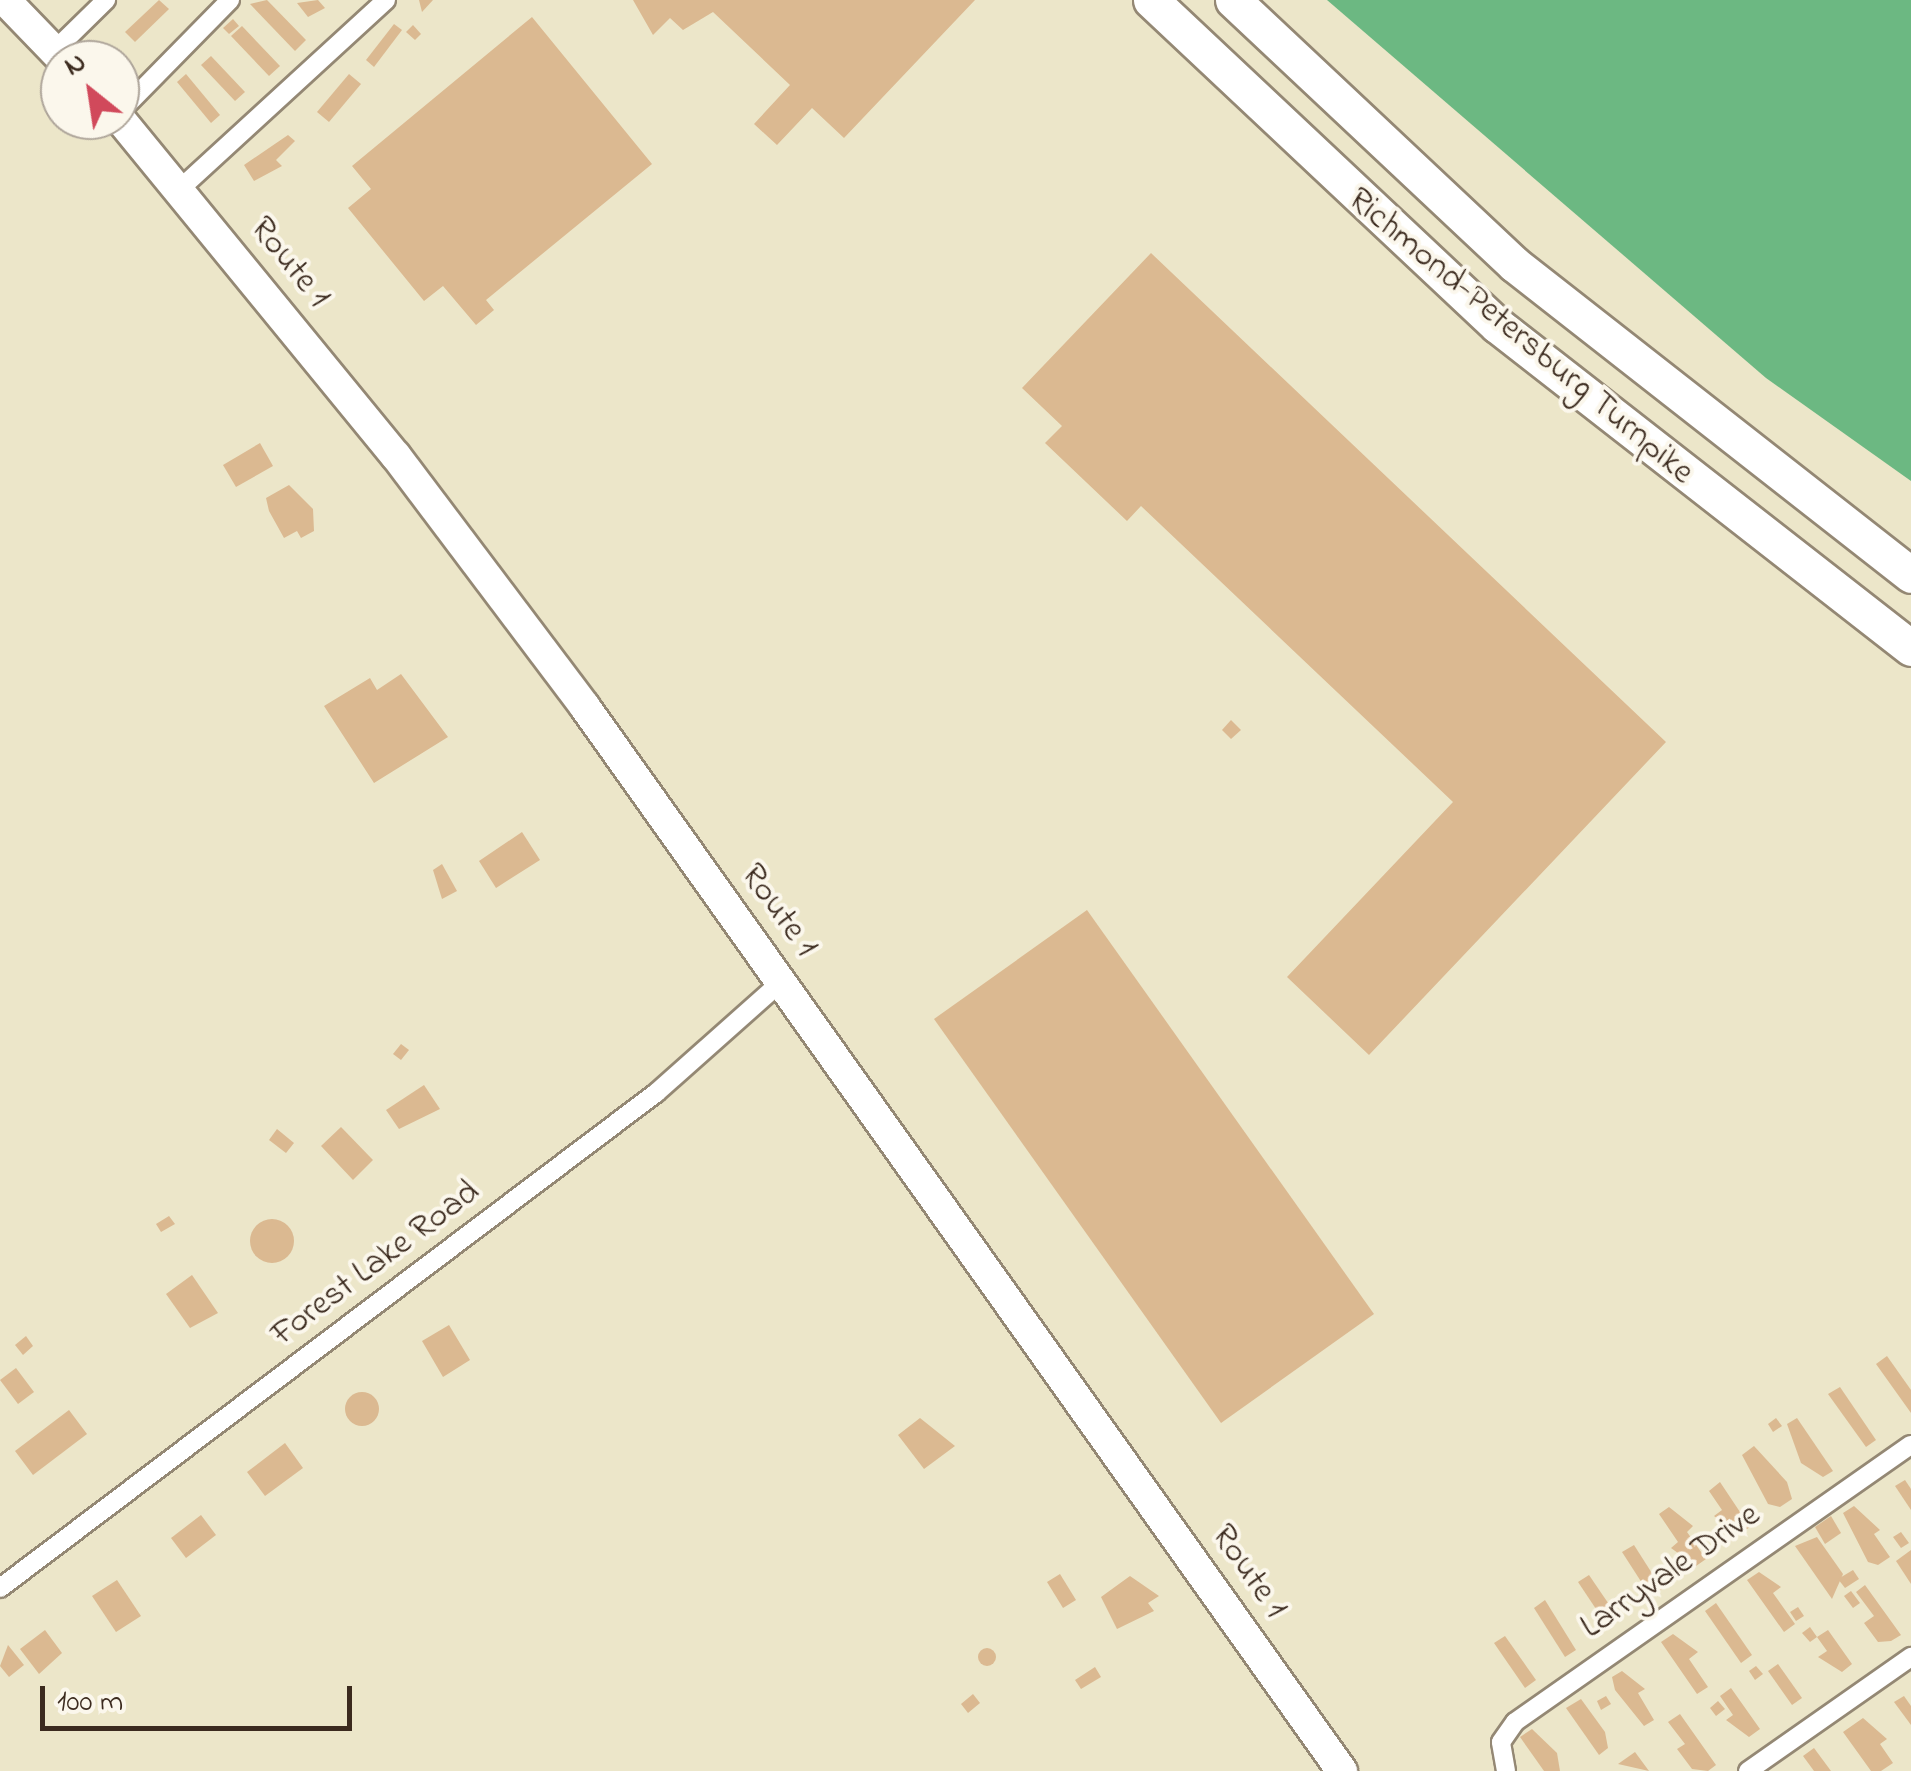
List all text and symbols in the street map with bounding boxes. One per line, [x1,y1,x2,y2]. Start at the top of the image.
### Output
north arrow [40,40,140,140]
text: N [57,43,94,88]
street label: Richmond-Petersburg Turnpike [1338,180,1702,494]
street label: Route 1 [240,209,338,317]
street label: Route 1 [730,856,826,966]
street label: Forest Lake Road [263,1172,489,1356]
street label: Larryvale Drive [1573,1495,1769,1649]
street label: Route 1 [1201,1517,1295,1627]
scale bar [45,1666,358,1728]
text: 100 m [57,1681,123,1725]

